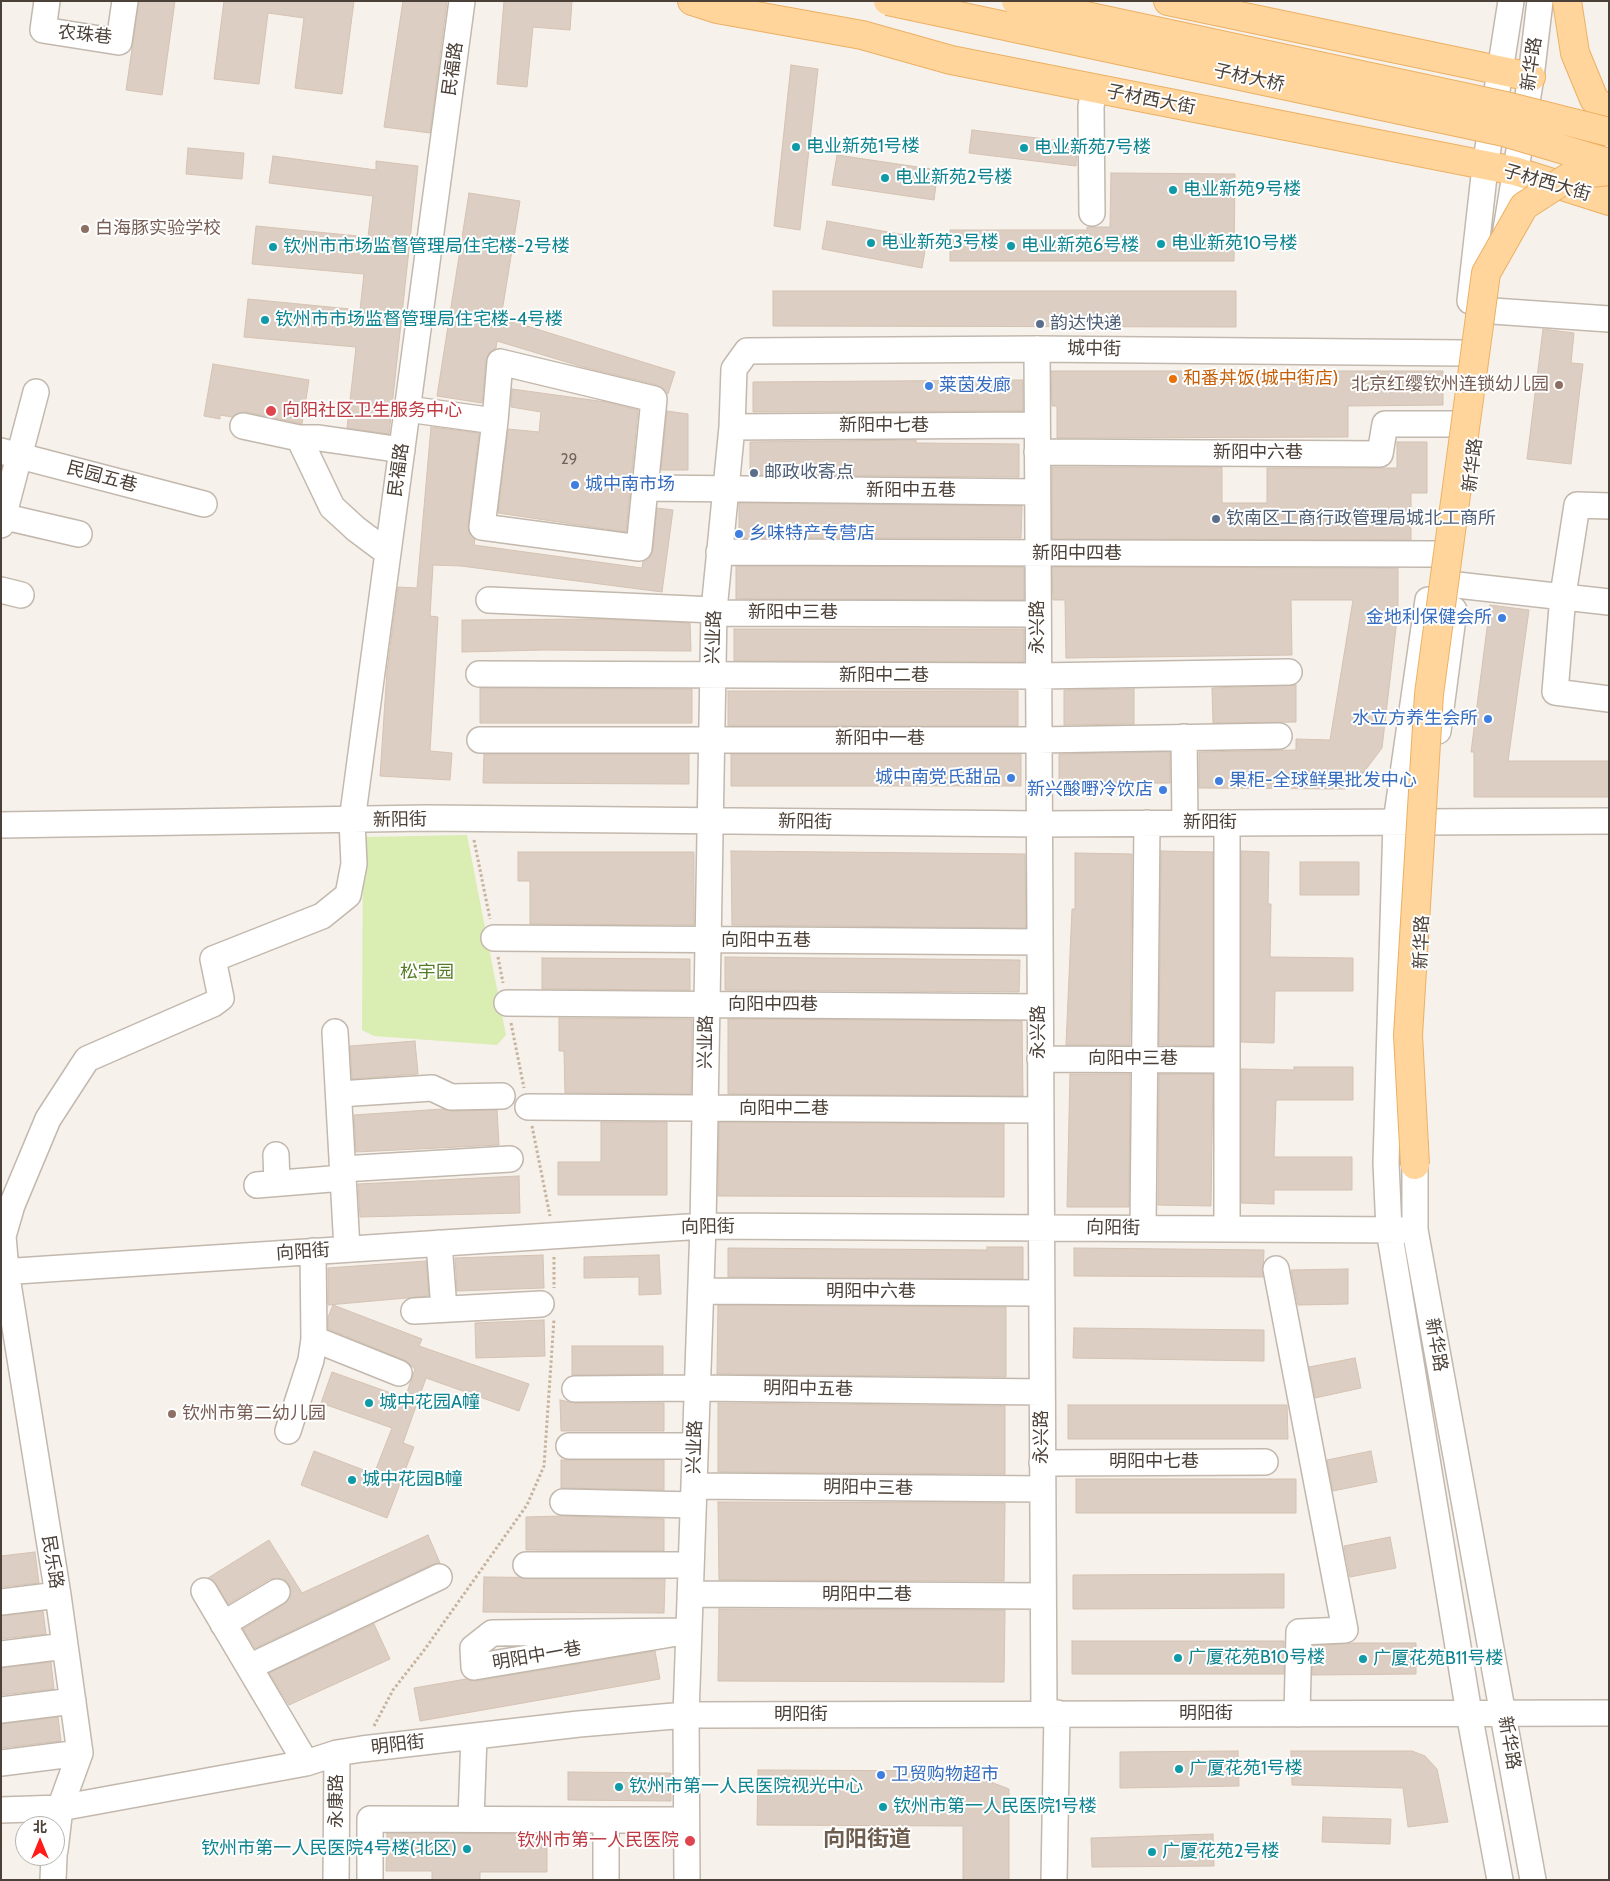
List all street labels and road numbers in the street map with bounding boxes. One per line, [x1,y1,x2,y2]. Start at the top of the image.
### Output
street label: 农珠巷 [57,21,113,49]
street label: 新华路 [1518,36,1546,92]
street label: 民福路 [439,41,467,97]
street label: 子材大桥 [1212,60,1286,96]
street label: 子材西大街 [1105,81,1197,119]
street label: 子材西大街 [1501,160,1593,206]
street label: 城中街 [1067,338,1121,360]
street label: 新阳中七巷 [839,415,929,437]
street label: 新华路 [1459,437,1487,493]
street label: 民福路 [385,442,413,498]
street label: 新阳中六巷 [1213,442,1303,464]
street label: 民园五巷 [64,457,140,497]
street label: 新阳中五巷 [866,480,956,502]
street label: 新阳中四巷 [1032,543,1122,565]
street label: 永兴路 [1027,600,1049,654]
street label: 新阳中三巷 [748,602,838,624]
street label: 兴业路 [702,610,726,664]
street label: 新阳中二巷 [839,665,929,687]
street label: 新阳中一巷 [835,728,925,750]
street label: 新阳街 [373,809,427,831]
street label: 新阳街 [778,811,832,833]
street label: 新阳街 [1183,812,1237,834]
street label: 新华路 [1410,915,1434,969]
street label: 向阳中五巷 [721,930,811,952]
street label: 向阳中四巷 [728,994,818,1016]
street label: 永兴路 [1028,1005,1050,1059]
street label: 兴业路 [695,1015,717,1069]
street label: 向阳中三巷 [1088,1048,1178,1070]
street label: 向阳中二巷 [739,1098,829,1120]
street label: 向阳街 [681,1216,735,1238]
street label: 向阳街 [1086,1217,1140,1239]
street label: 向阳街 [275,1239,331,1265]
street label: 明阳中六巷 [826,1281,916,1303]
street label: 新华路 [1421,1317,1451,1373]
street label: 明阳中五巷 [763,1377,853,1401]
street label: 永兴路 [1031,1410,1053,1464]
street label: 兴业路 [683,1420,707,1474]
street label: 明阳中七巷 [1109,1451,1199,1473]
street label: 明阳中三巷 [823,1476,913,1500]
street label: 民乐路 [37,1534,67,1590]
street label: 明阳中二巷 [822,1584,912,1606]
street label: 明阳中一巷 [491,1638,583,1674]
street label: 明阳街 [1179,1703,1233,1725]
street label: 明阳街 [774,1704,828,1726]
street label: 新华路 [1494,1715,1524,1771]
street label: 明阳街 [370,1731,426,1759]
street label: 永康路 [326,1774,348,1828]

